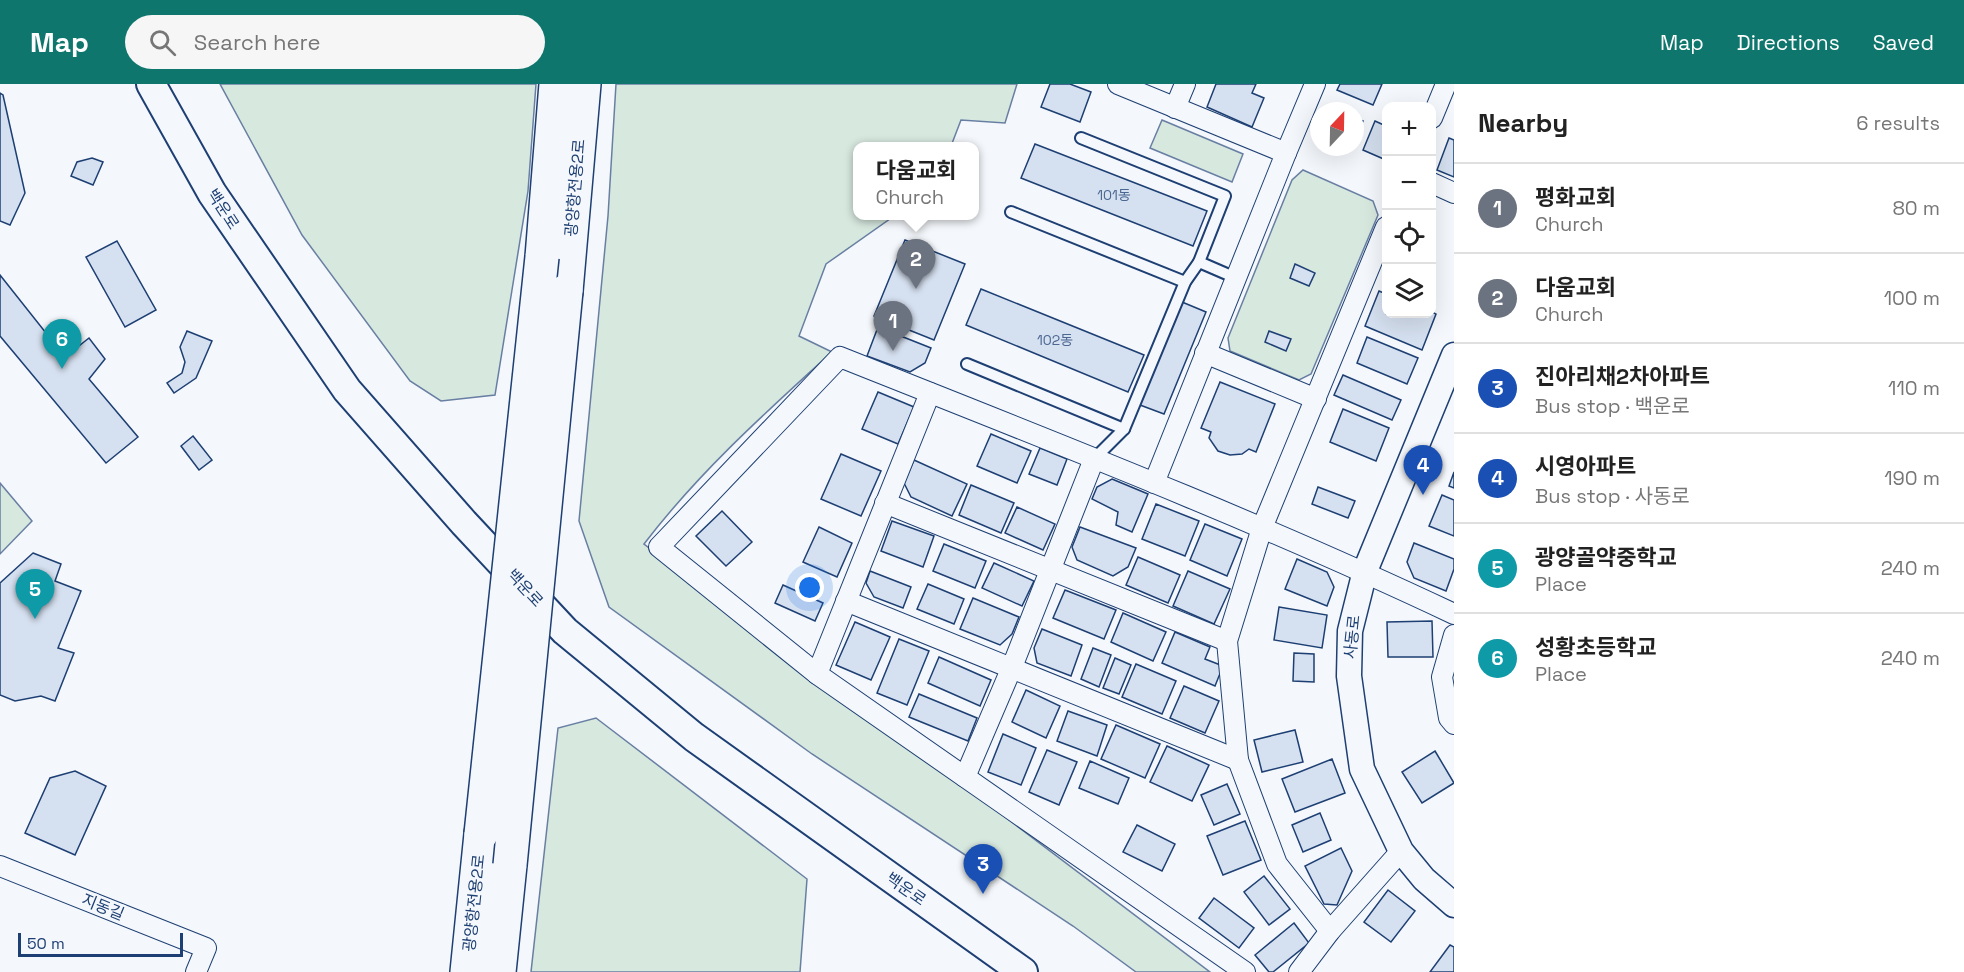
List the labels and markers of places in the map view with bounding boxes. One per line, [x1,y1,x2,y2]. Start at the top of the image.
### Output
pin: 2 [896,240,936,289]
pin: 1 [874,302,912,351]
pin: 6 [42,320,82,369]
pin: 4 [1404,446,1442,495]
pin: 5 [15,570,54,619]
pin: 3 [964,844,1002,894]

